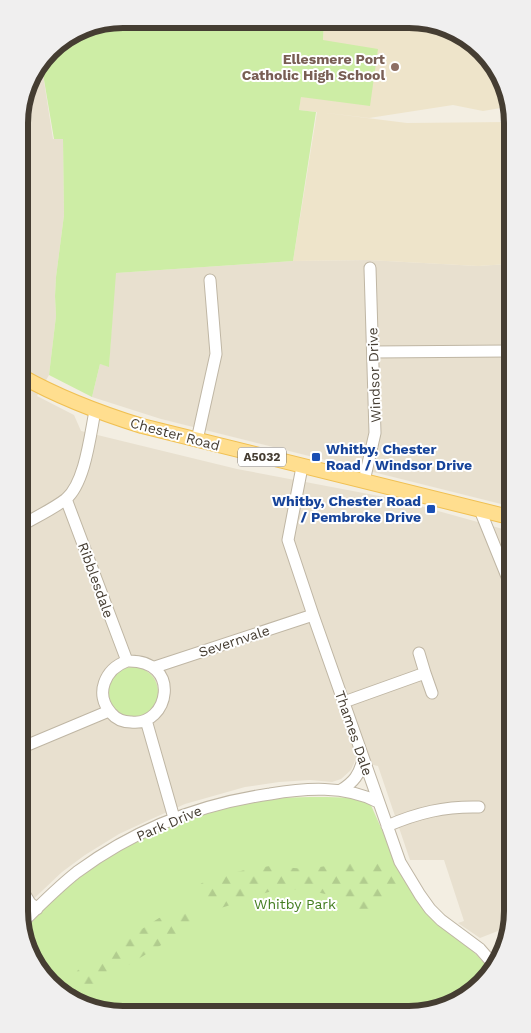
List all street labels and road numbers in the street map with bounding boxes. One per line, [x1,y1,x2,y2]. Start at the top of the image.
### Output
street label: Windsor Drive [364,327,384,423]
street label: Chester Road [128,414,222,454]
road number: A5032 [238,448,286,467]
street label: Ribblesdale [75,540,117,620]
street label: Severnvale [196,622,272,660]
street label: Thames Dale [332,688,376,778]
street label: Park Drive [134,802,204,844]

